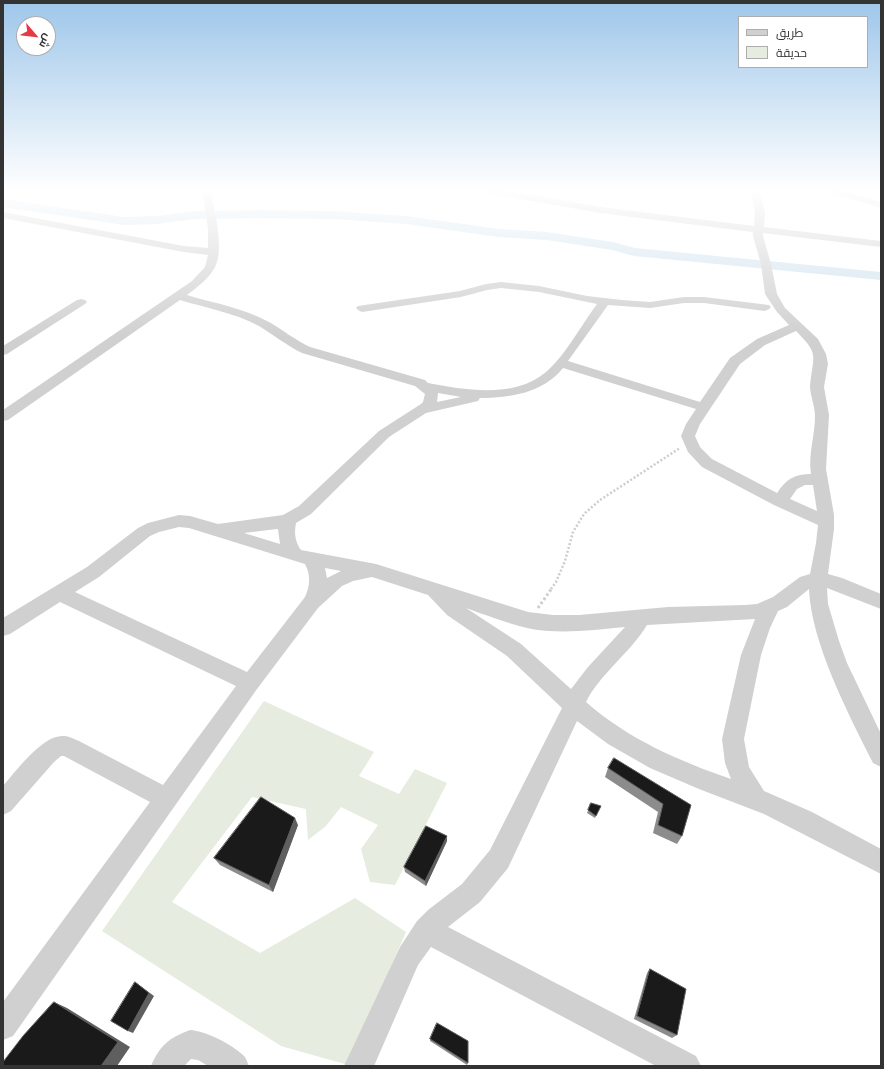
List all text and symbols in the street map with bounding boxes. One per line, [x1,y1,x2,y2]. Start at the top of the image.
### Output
north arrow [16,16,56,56]
legend [738,16,868,68]
text: طريق [776,25,803,41]
text: ش [36,32,55,51]
text: حديقة [776,45,807,61]

